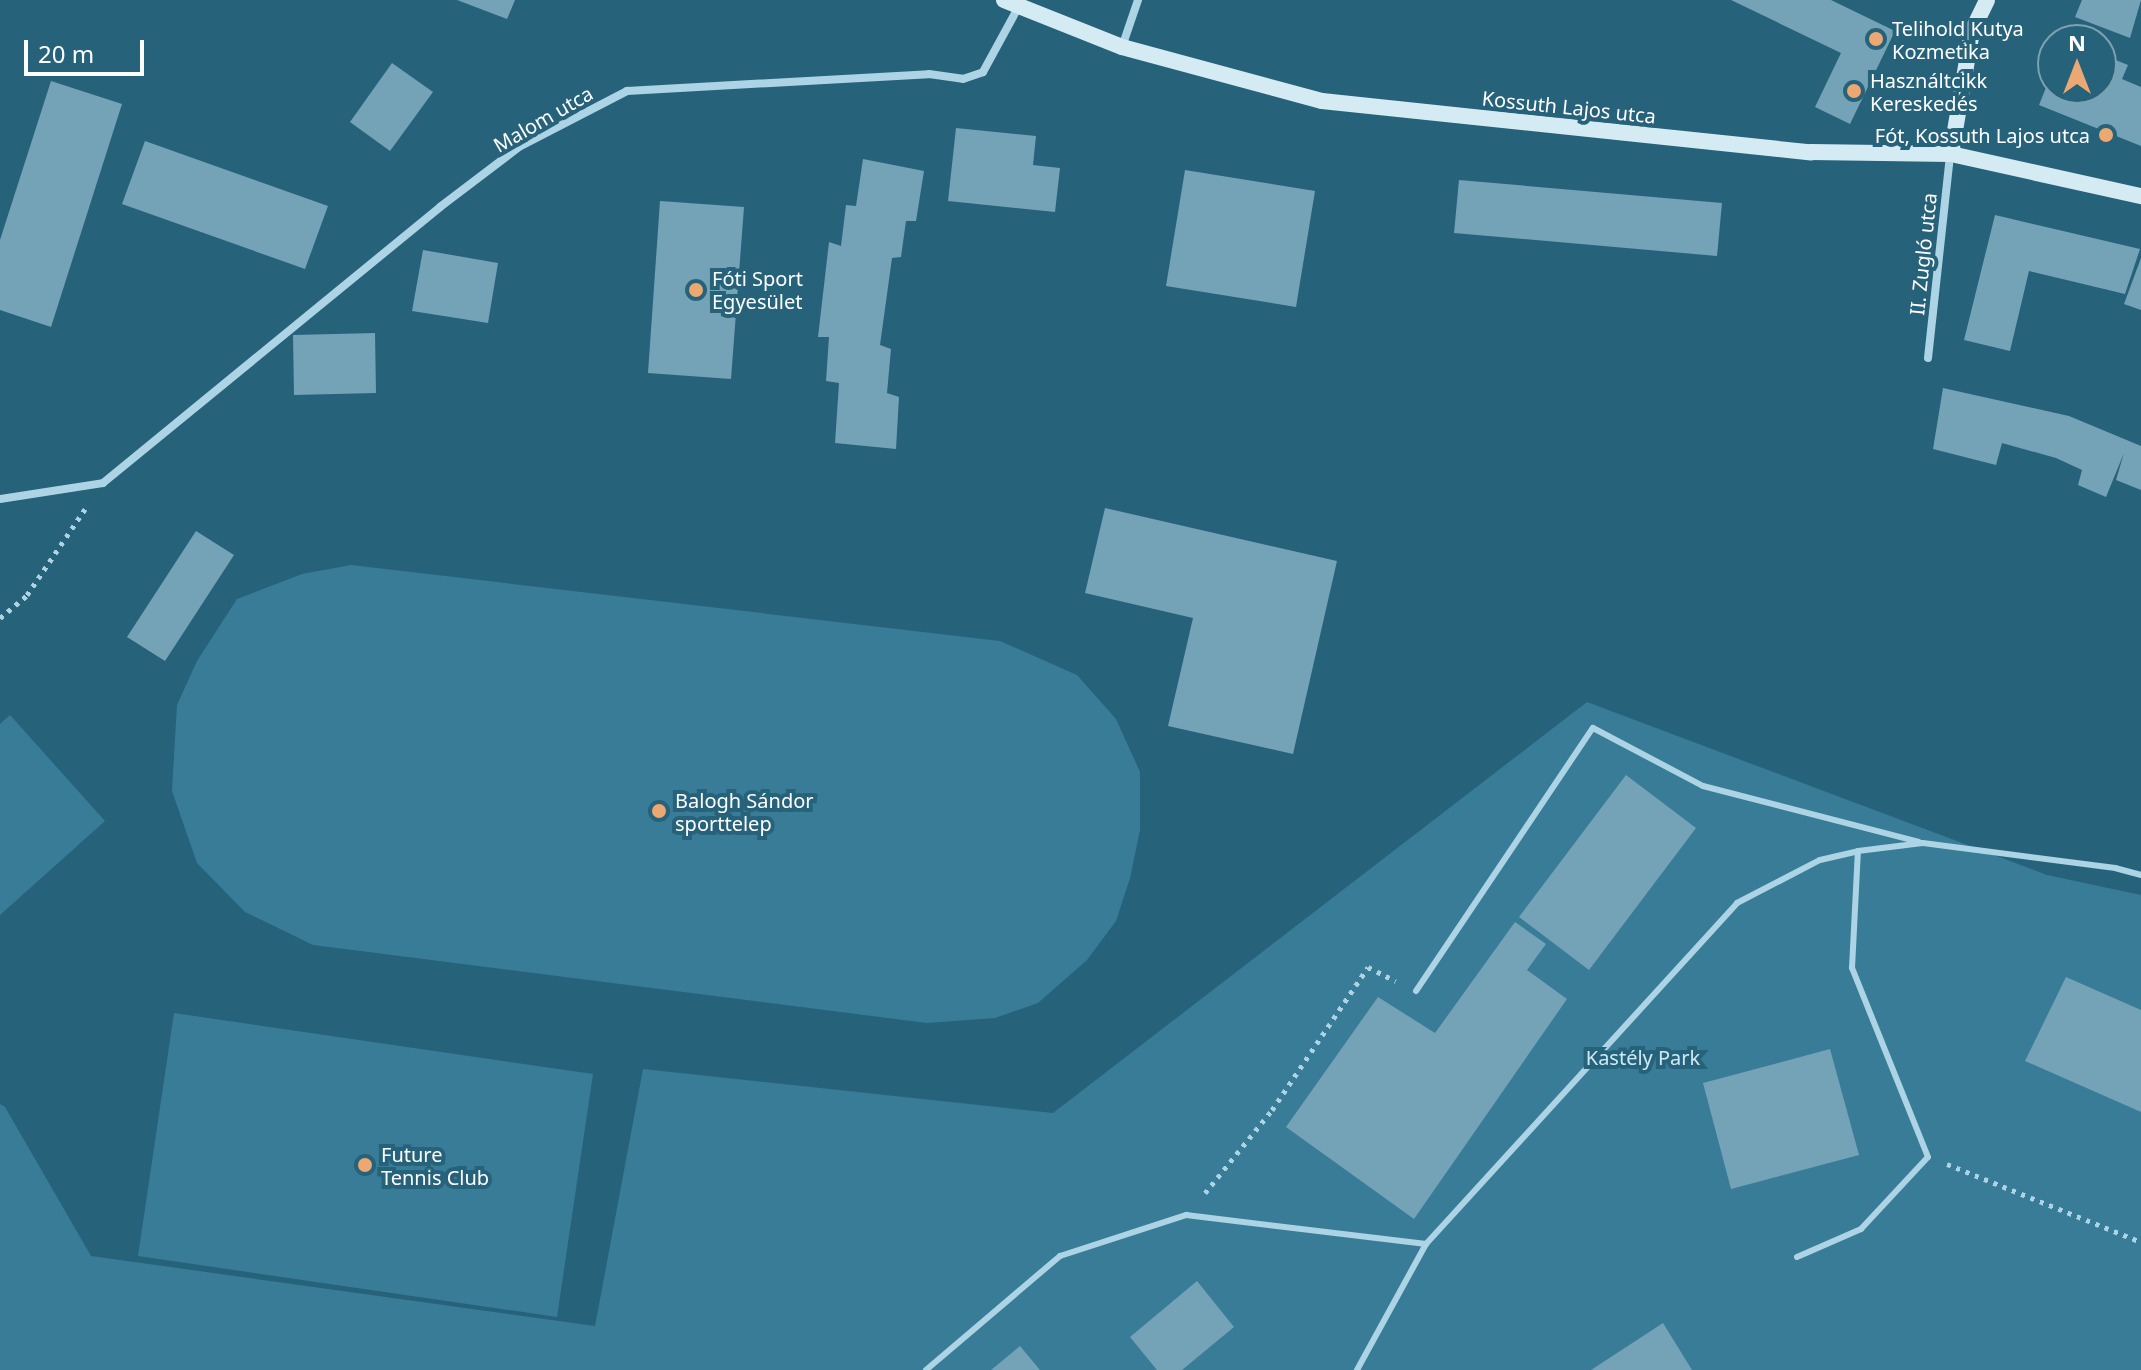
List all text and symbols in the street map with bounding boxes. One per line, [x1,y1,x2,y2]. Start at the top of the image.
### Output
place label: Telihold Kutya Kozmetika [1892,16,2024,63]
scale bar [28,24,148,74]
north arrow [2037,24,2117,104]
text: N [2068,27,2086,57]
marker: Telihold Kutya Kozmetika [1867,30,1885,48]
text: 20 m [38,37,94,70]
place label: Használtcikk Kereskedés [1870,68,1987,115]
street label: Malom utca [489,81,597,157]
marker: Használtcikk Kereskedés [1845,82,1863,100]
street label: Kossuth Lajos utca [1481,86,1657,128]
place label: Fót, Kossuth Lajos utca [1875,123,2090,147]
marker: Fót, Kossuth Lajos utca [2097,126,2115,144]
street label: II. Zugló utca [1905,192,1941,316]
place label: Fóti Sport Egyesület [712,266,803,313]
marker: Fóti Sport Egyesület [687,281,705,299]
place label: Balogh Sándor sporttelep [675,788,814,835]
marker: Balogh Sándor sporttelep [650,802,668,820]
park label: Kastély Park [1586,1045,1700,1069]
place label: Future Tennis Club [381,1142,489,1189]
marker: Future Tennis Club [356,1156,374,1174]

